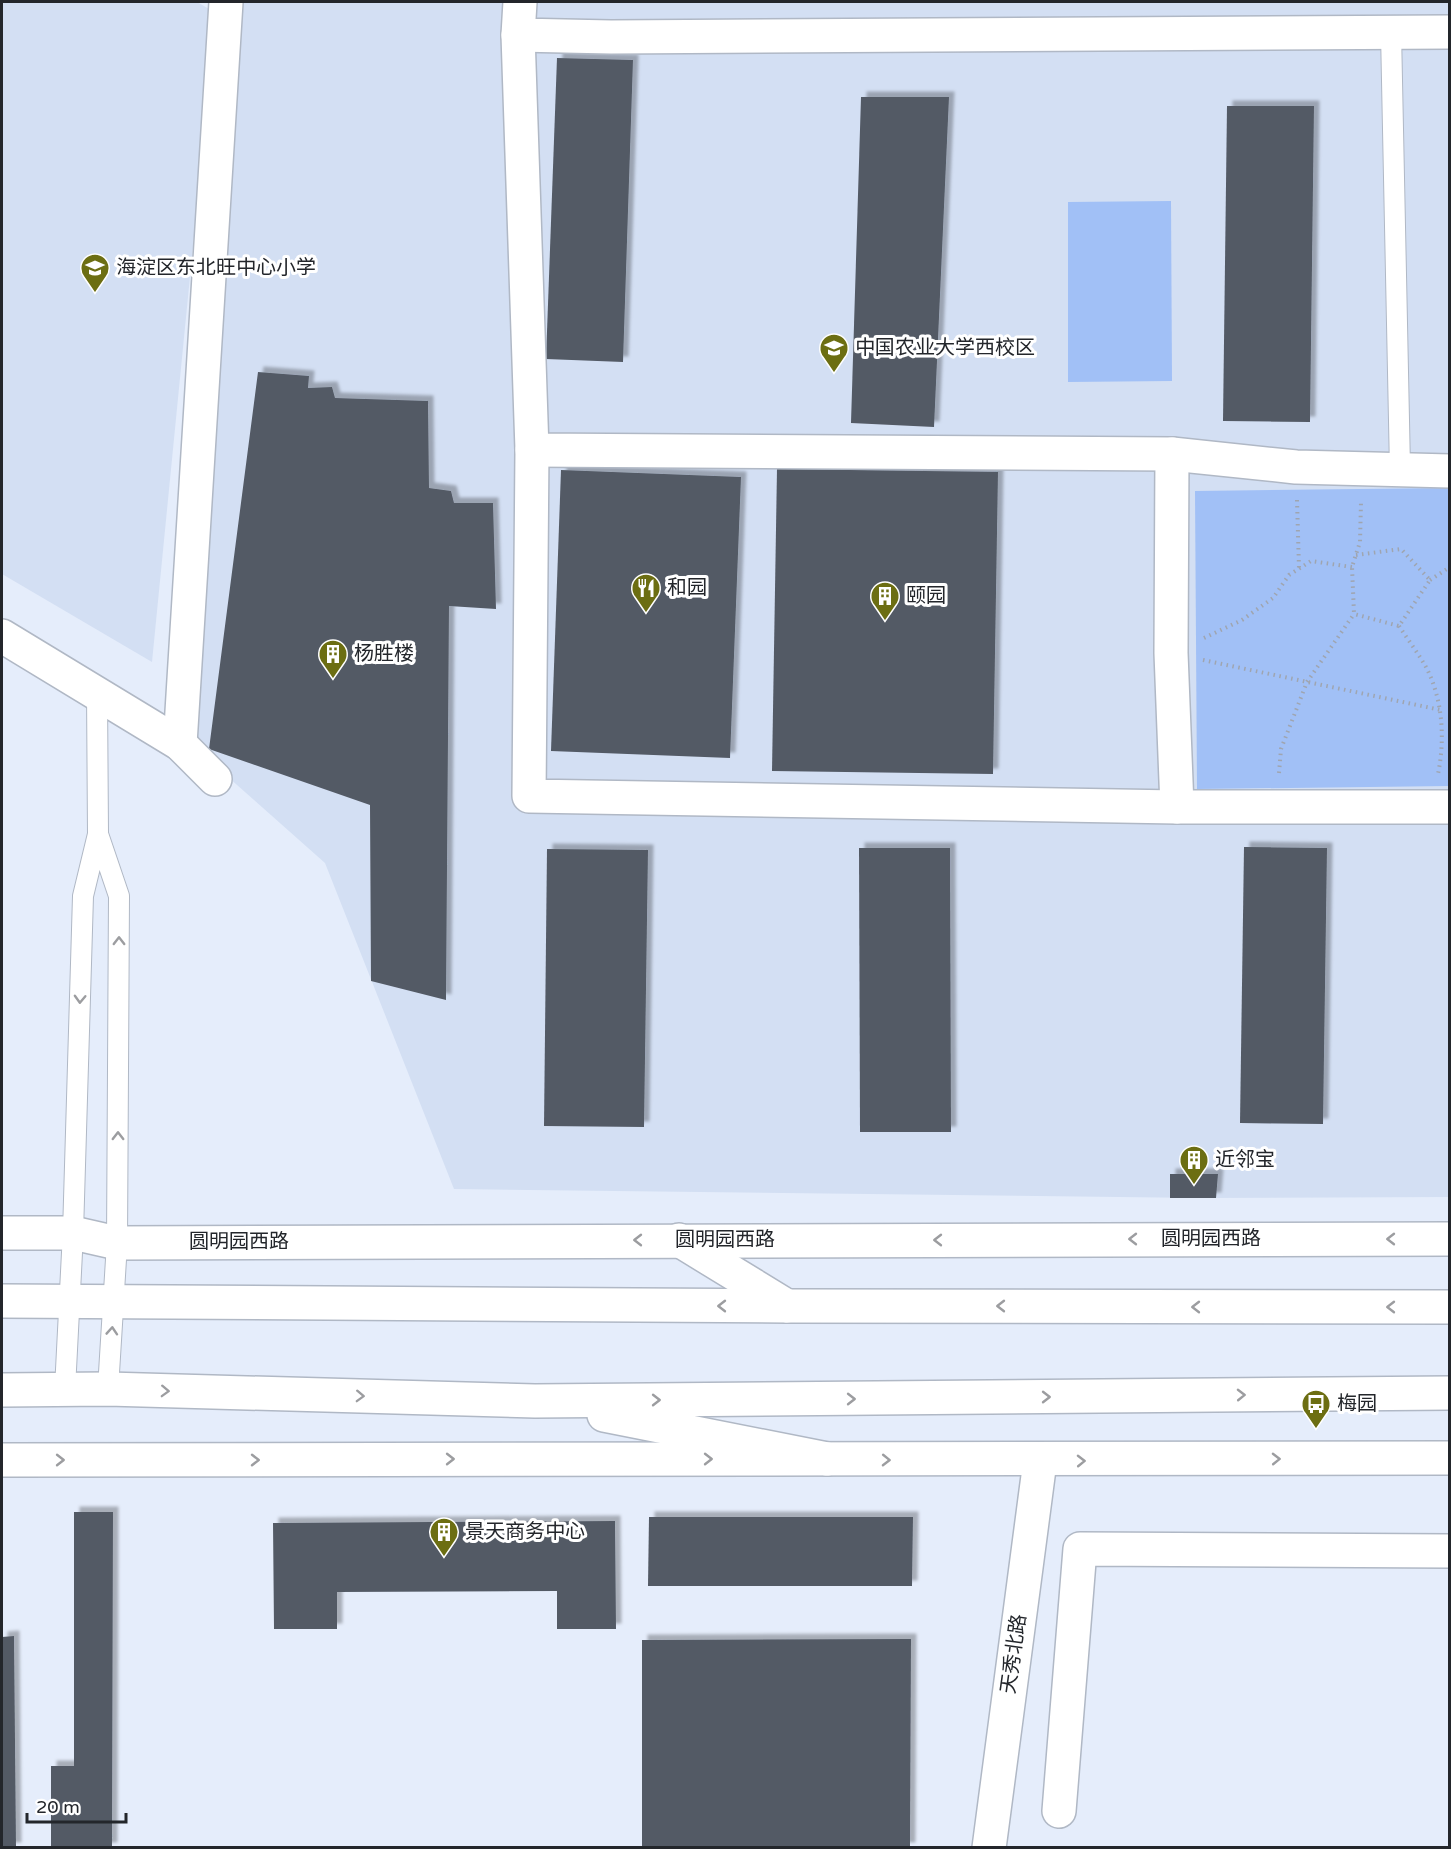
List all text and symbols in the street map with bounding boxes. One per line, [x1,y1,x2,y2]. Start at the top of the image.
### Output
school or university icon: 海淀区东北旺中心小学 [79,252,111,294]
place label: 海淀区东北旺中心小学 [116,256,316,280]
school or university icon: 中国农业大学西校区 [818,332,850,374]
place label: 中国农业大学西校区 [855,336,1035,360]
restaurant icon: 和园 [630,572,662,614]
place label: 和园 [667,576,707,600]
building icon: 颐园 [869,580,901,622]
place label: 颐园 [906,584,946,608]
building icon: 杨胜楼 [317,638,349,680]
place label: 杨胜楼 [354,642,414,666]
one-way arrow [113,937,125,946]
one-way arrow [74,995,86,1004]
one-way arrow [112,1132,124,1141]
building icon: 近邻宝 [1178,1144,1210,1186]
place label: 近邻宝 [1215,1148,1275,1172]
street label: 圆明园西路 [1161,1227,1261,1251]
street label: 圆明园西路 [675,1228,775,1252]
street label: 圆明园西路 [189,1230,289,1254]
one-way arrow [1129,1233,1138,1245]
one-way arrow [1387,1233,1396,1245]
one-way arrow [634,1234,643,1246]
one-way arrow [934,1234,943,1246]
one-way arrow [718,1300,727,1312]
one-way arrow [997,1300,1006,1312]
one-way arrow [1192,1301,1201,1313]
one-way arrow [1387,1301,1396,1313]
one-way arrow [105,1326,118,1335]
one-way arrow [160,1385,169,1397]
bus stop icon: 梅园 [1300,1388,1332,1430]
one-way arrow [1237,1389,1246,1401]
one-way arrow [355,1390,364,1403]
one-way arrow [1042,1391,1051,1403]
place label: 梅园 [1337,1392,1377,1416]
one-way arrow [847,1393,856,1405]
one-way arrow [652,1394,661,1406]
one-way arrow [445,1453,454,1465]
one-way arrow [703,1453,712,1465]
one-way arrow [881,1453,890,1466]
one-way arrow [1271,1453,1280,1465]
one-way arrow [55,1454,64,1466]
one-way arrow [250,1454,259,1466]
one-way arrow [1076,1455,1085,1467]
building icon: 景天商务中心 [428,1516,460,1558]
place label: 景天商务中心 [465,1520,585,1544]
street label: 天秀北路 [997,1613,1031,1695]
scale bar [27,1786,126,1824]
text: 20 m [36,1796,80,1818]

